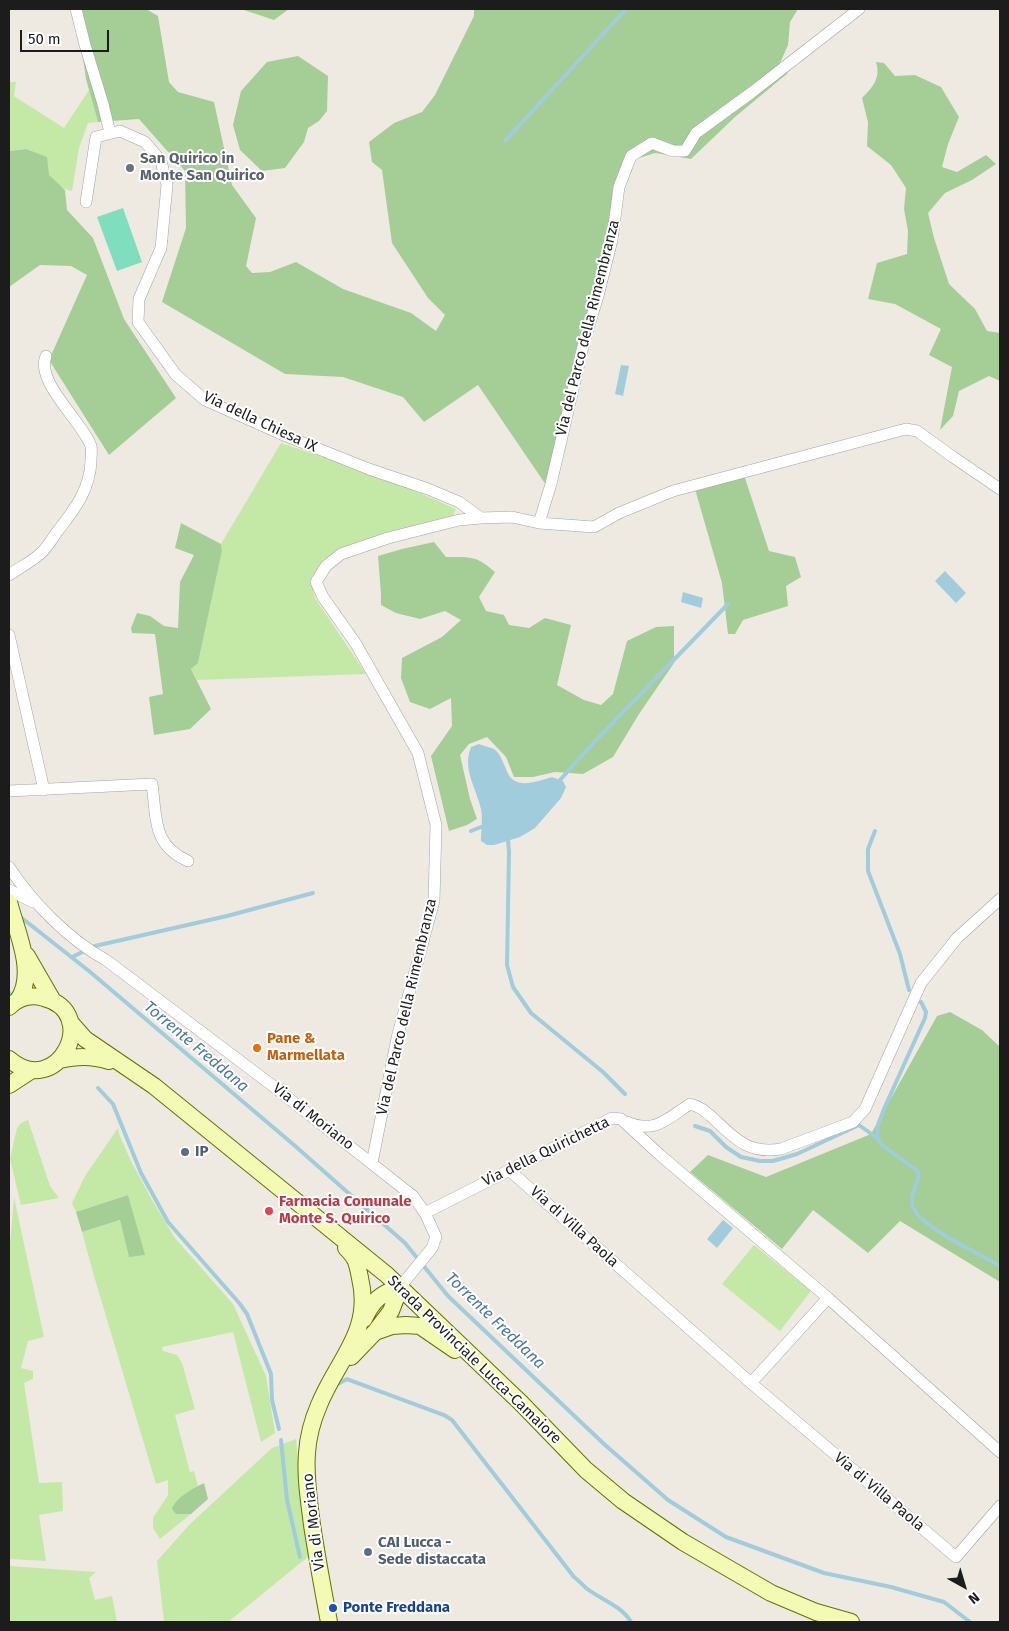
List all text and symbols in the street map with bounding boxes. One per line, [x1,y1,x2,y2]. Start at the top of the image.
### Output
scale bar [22,20,111,52]
text: 50 m [28,30,61,48]
place label: San Quirico in Monte San Quirico [140,150,265,185]
marker: San Quirico in Monte San Quirico [124,162,136,174]
street label: Via del Parco della Rimembranza [552,218,624,438]
street label: Via della Chiesa IX [200,388,320,456]
street label: Via del Parco della Rimembranza [373,897,441,1117]
water label: Torrente Freddana [140,998,252,1096]
place label: Pane & Marmellata [267,1030,345,1065]
marker: Pane & Marmellata [251,1042,263,1054]
street label: Via di Moriano [269,1080,357,1154]
street label: Via della Quirichetta [480,1113,612,1191]
place label: IP [195,1143,208,1161]
marker: IP [179,1146,191,1158]
street label: Via di Villa Paola [526,1183,622,1271]
place label: Farmacia Comunale Monte S. Quirico [279,1193,411,1228]
marker: Farmacia Comunale Monte S. Quirico [263,1205,275,1217]
water label: Torrente Freddana [441,1269,549,1373]
street label: Strada Provinciale Lucca-Camaiore [383,1272,565,1448]
street label: Via di Villa Paola [830,1449,928,1535]
street label: Via di Moriano [299,1472,329,1572]
place label: CAI Lucca - Sede distaccata [378,1534,486,1569]
marker: CAI Lucca - Sede distaccata [362,1546,374,1558]
north arrow [939,1561,989,1611]
text: N [965,1589,983,1608]
place label: Ponte Freddana [343,1599,450,1617]
marker: Ponte Freddana [327,1602,339,1614]

